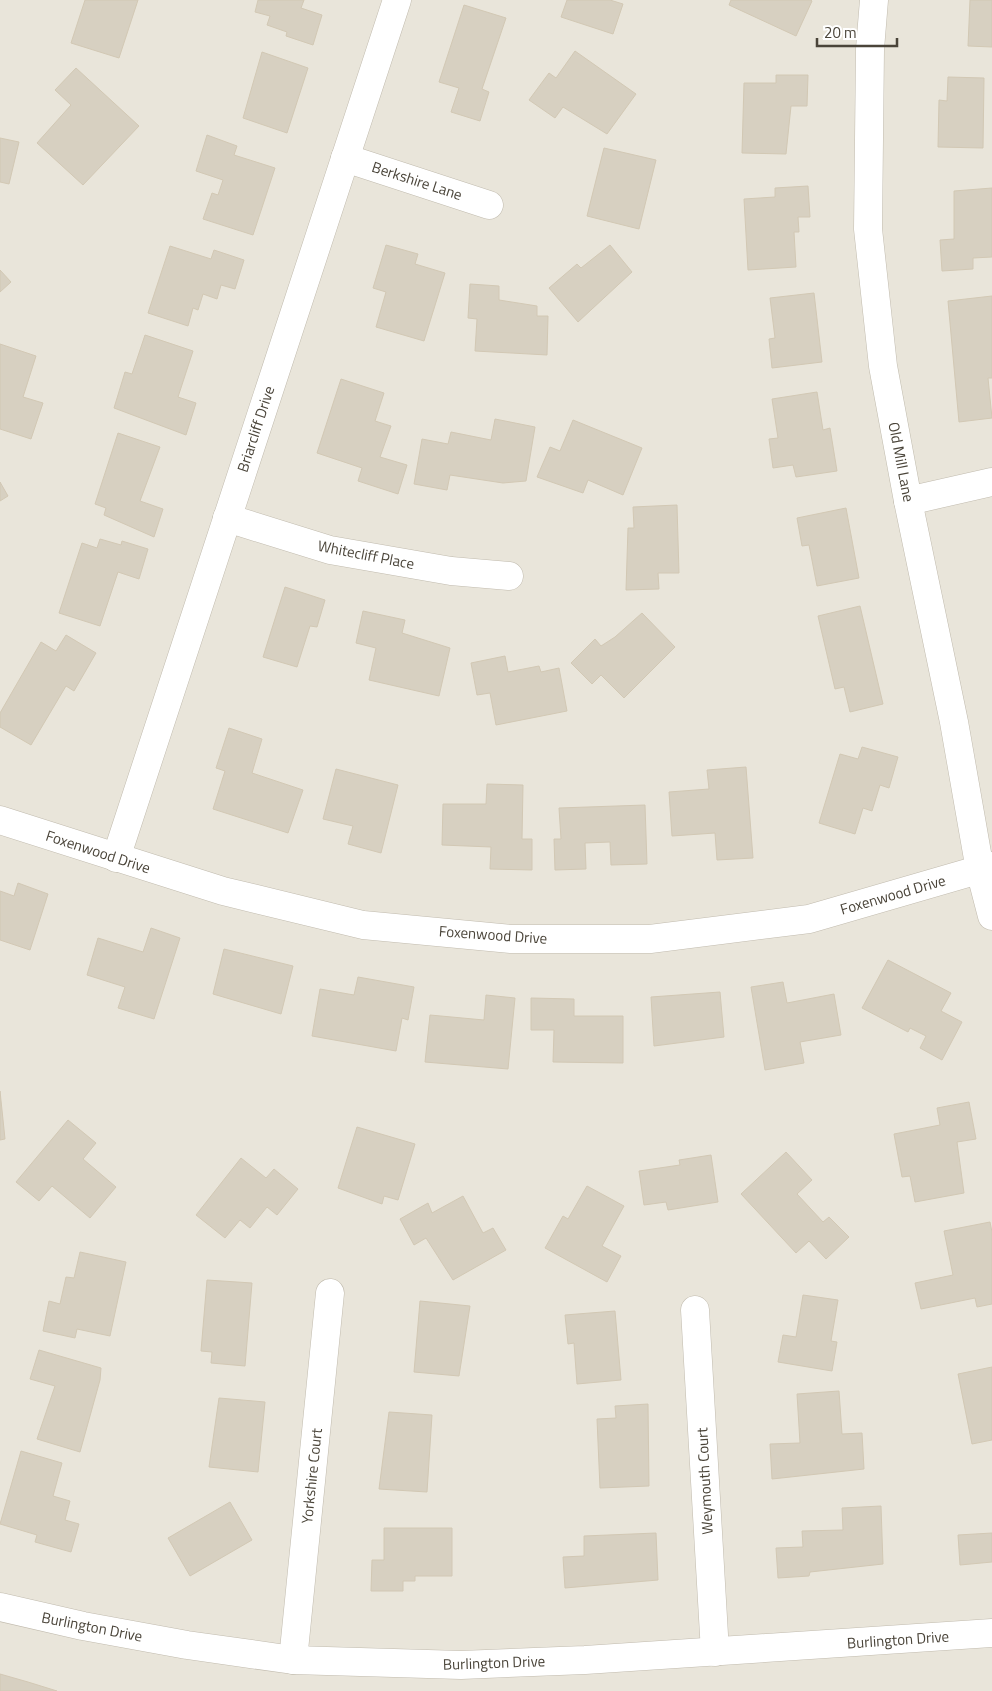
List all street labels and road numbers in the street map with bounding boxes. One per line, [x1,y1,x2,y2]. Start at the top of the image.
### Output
street label: Berkshire Lane [369,155,465,206]
street label: Briarcliff Drive [231,383,280,475]
street label: Old Mill Lane [882,420,921,504]
street label: Whitecliff Place [316,534,416,575]
street label: Foxenwood Drive [43,824,153,879]
street label: Foxenwood Drive [837,868,948,921]
street label: Foxenwood Drive [438,919,548,950]
street label: Yorkshire Court [295,1426,328,1525]
street label: Weymouth Court [690,1426,719,1535]
street label: Burlington Drive [40,1605,144,1648]
street label: Burlington Drive [846,1624,950,1655]
street label: Burlington Drive [442,1649,545,1676]

